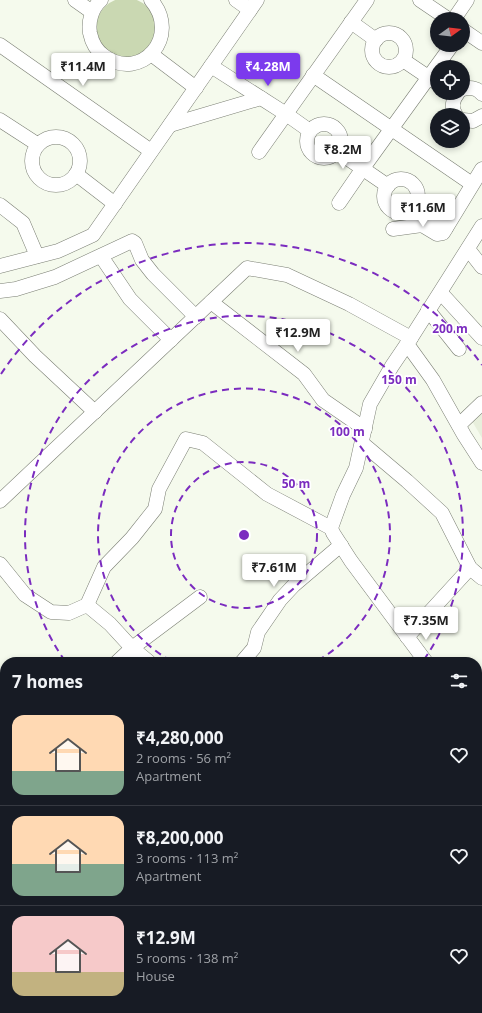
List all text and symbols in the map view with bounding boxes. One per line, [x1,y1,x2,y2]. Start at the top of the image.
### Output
north arrow [430,12,470,52]
map controls [430,12,470,148]
pin: ₹11.4M [50,53,116,87]
pin: ₹4.28M [235,53,301,87]
text: ₹11.4M [60,57,106,75]
text: ₹4.28M [245,57,291,75]
button: locate [430,60,470,100]
button: layers [430,108,470,148]
pin: ₹8.2M [315,136,371,170]
text: ₹8.2M [324,140,362,158]
pin: ₹11.6M [390,194,456,228]
text: ₹11.6M [400,198,446,216]
pin: ₹12.9M [265,319,331,353]
text: 200 m [432,320,468,337]
text: ₹12.9M [275,323,321,341]
text: 150 m [381,371,417,388]
text: 100 m [329,423,365,440]
text: 50 m [282,475,310,492]
centre of rings [237,528,251,542]
pin: ₹7.61M [241,554,307,588]
text: ₹7.61M [251,558,297,576]
pin: ₹7.35M [393,607,459,641]
text: ₹7.35M [403,611,449,629]
text: 7 homes [12,670,83,693]
icon: filters [448,670,470,692]
text: ₹4,280,000 [136,726,223,749]
icon: home [44,731,92,779]
icon: heart [448,744,470,766]
text: 2 rooms · 56 m² [136,749,231,767]
text: Apartment [136,767,201,785]
text: ₹8,200,000 [136,826,223,849]
icon: home [44,832,92,880]
icon: heart [448,845,470,867]
text: 3 rooms · 113 m² [136,849,238,867]
text: Apartment [136,867,201,885]
text: ₹12.9M [136,926,196,949]
icon: home [44,932,92,980]
icon: heart [448,945,470,967]
text: 5 rooms · 138 m² [136,949,238,967]
text: House [136,967,175,985]

